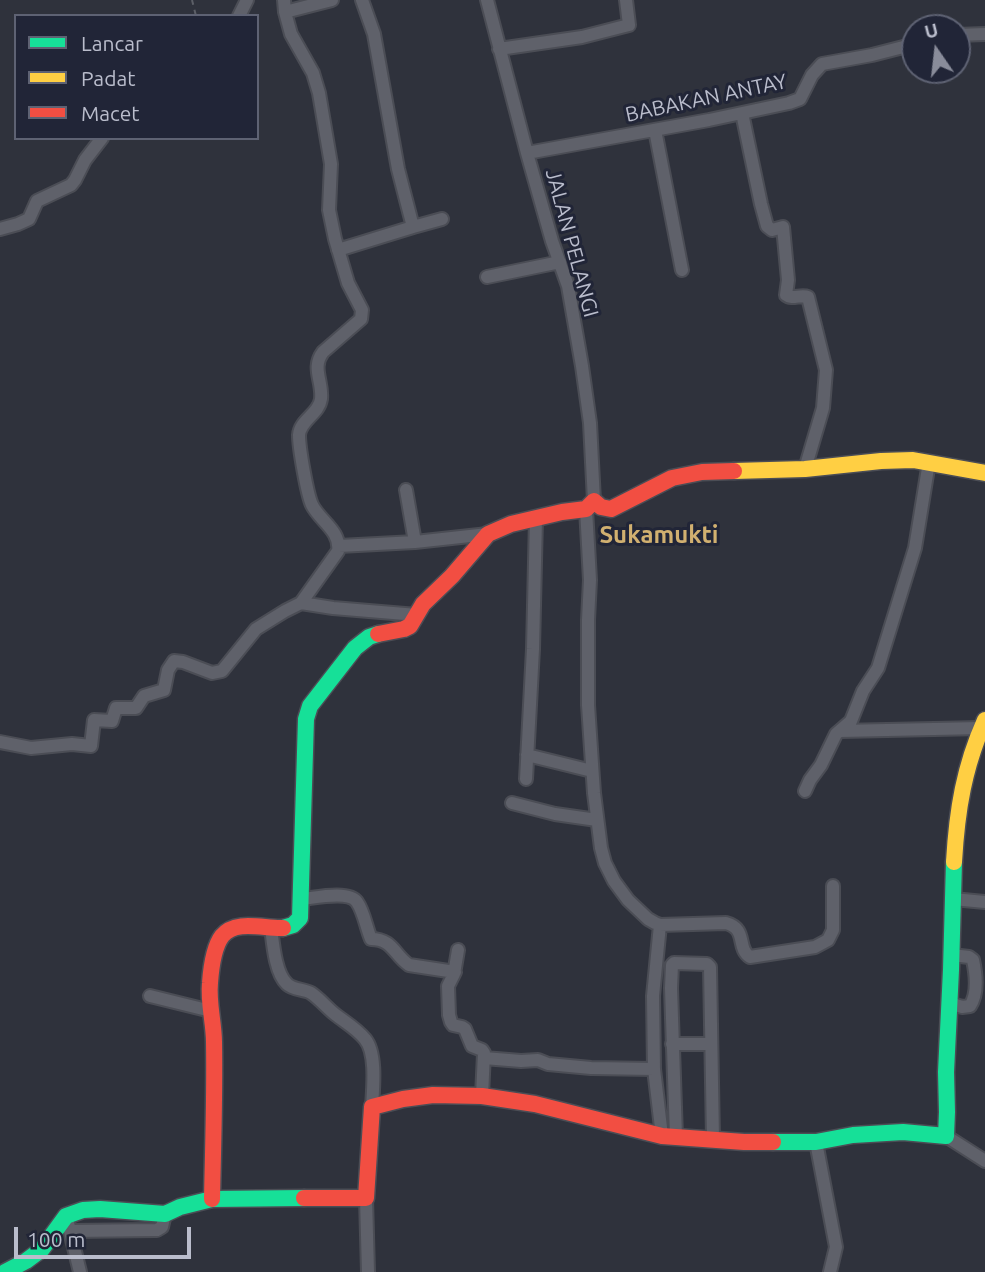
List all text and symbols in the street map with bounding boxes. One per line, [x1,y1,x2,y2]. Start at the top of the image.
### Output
legend [14,14,259,140]
north arrow [901,14,971,84]
text: U [922,18,941,43]
text: Lancar [81,31,143,55]
text: Padat [81,66,136,90]
street label: BABAKAN ANTAY [623,69,789,127]
text: Macet [81,101,140,125]
street label: JALAN PELANGI [540,166,604,320]
district label: Sukamukti [599,521,719,549]
scale bar [18,1212,194,1256]
text: 100 m [27,1227,85,1251]

